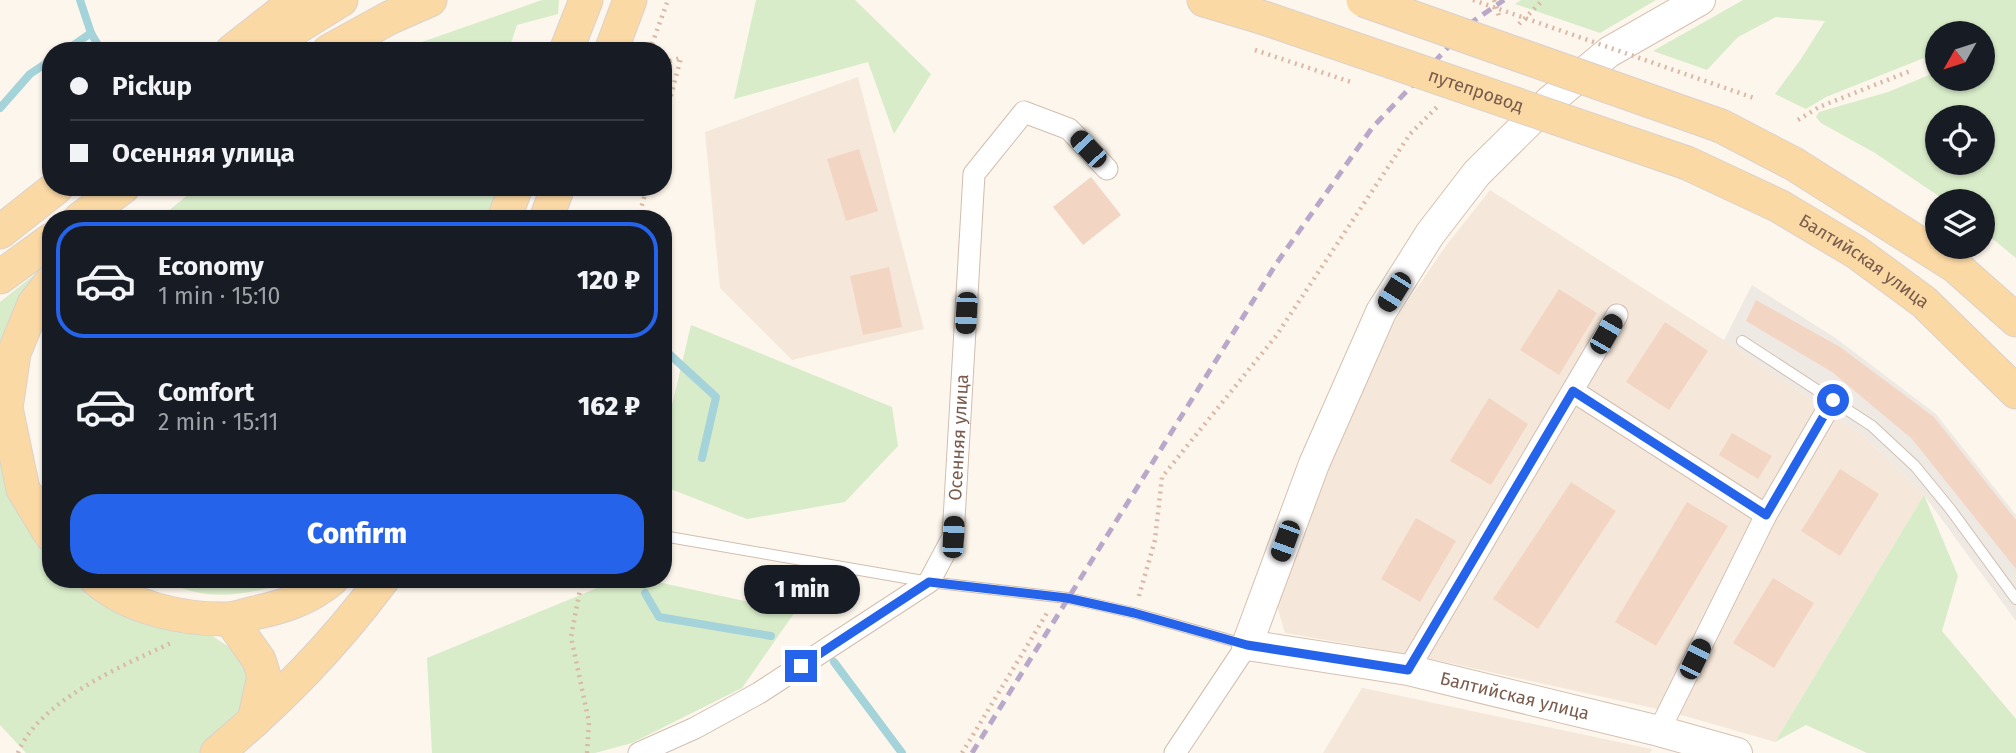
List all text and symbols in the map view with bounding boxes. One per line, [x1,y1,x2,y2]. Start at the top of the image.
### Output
north arrow [1925,21,1995,91]
map controls [1925,21,1995,259]
street label: путепровод [1425,64,1526,117]
text: Pickup [112,71,192,102]
button: locate [1925,105,1995,175]
car [1066,126,1111,172]
text: Осенняя улица [112,138,295,169]
button: layers [1925,189,1995,259]
street label: Балтийская улица [1795,209,1934,313]
icon: car [74,249,137,312]
text: Economy [158,251,264,282]
text: 120 ₽ [577,265,640,296]
car [1374,269,1415,315]
text: 1 min · 15:10 [158,282,280,310]
car [955,291,978,335]
car [1587,311,1626,357]
street label: Осенняя улица [944,374,973,501]
icon: car [74,375,137,438]
text: Comfort [158,377,254,408]
route start [1817,384,1849,416]
text: 162 ₽ [578,391,640,422]
text: 2 min · 15:11 [158,408,279,436]
button: Confirm [70,494,644,574]
car [942,515,965,559]
car [1268,518,1303,564]
callout: 1 min [743,564,859,614]
text: 1 min [774,575,830,603]
car [1677,636,1714,682]
route end [785,650,817,682]
street label: Балтийская улица [1438,667,1591,725]

